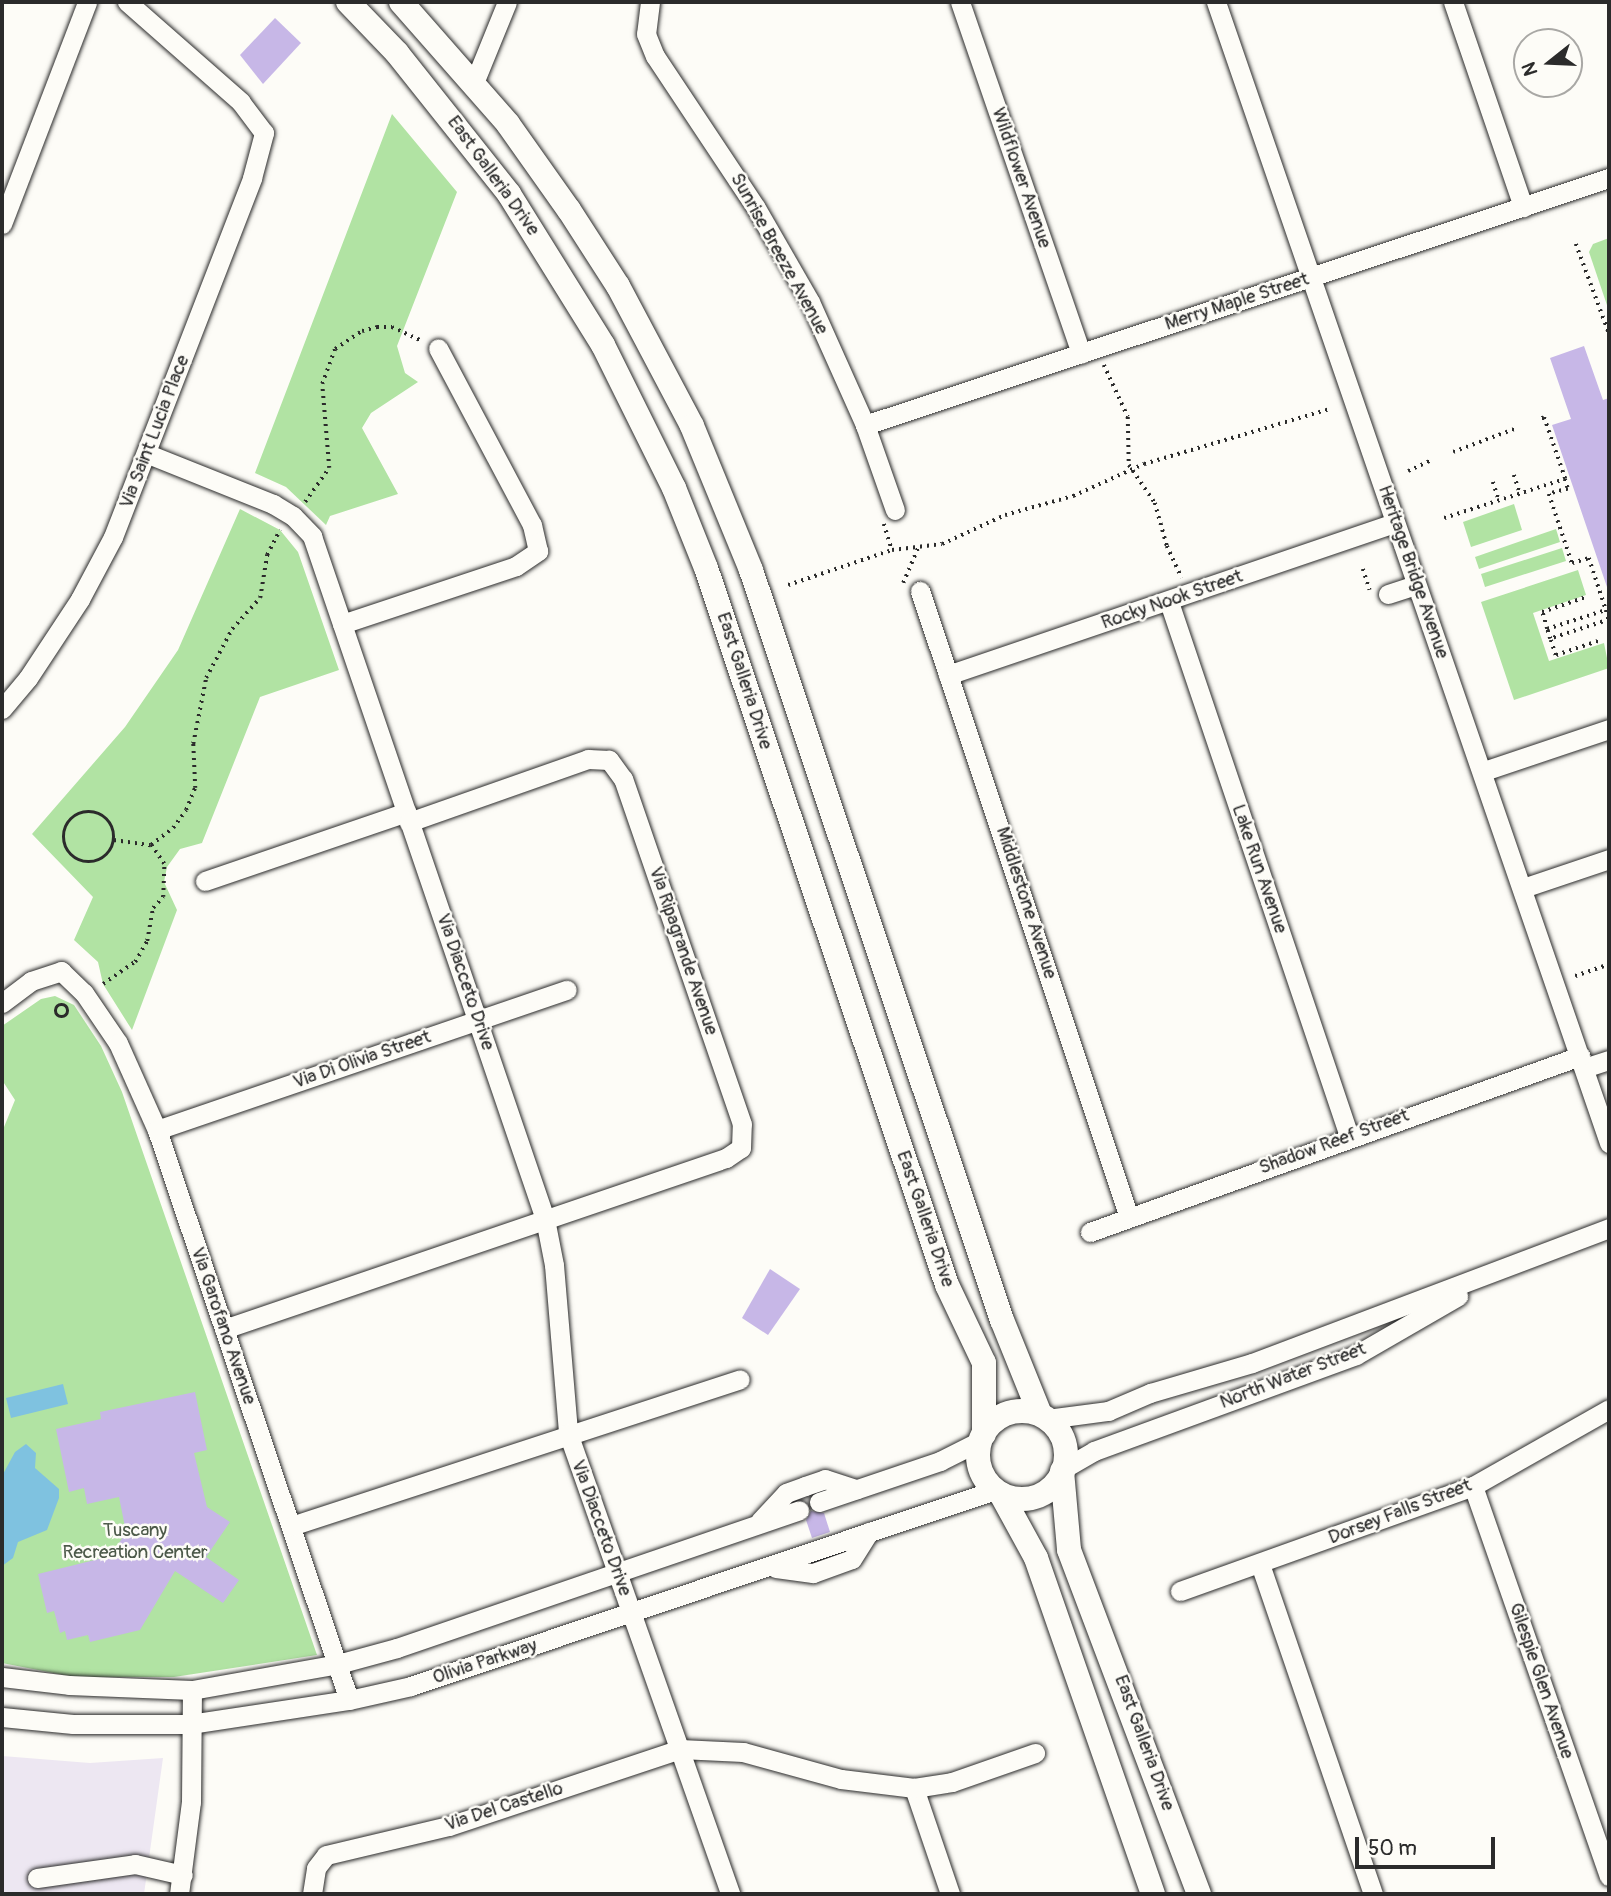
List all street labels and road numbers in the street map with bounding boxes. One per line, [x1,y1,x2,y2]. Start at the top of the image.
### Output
street label: Wildflower Avenue [986,105,1056,251]
street label: East Galleria Drive [442,112,544,240]
street label: Sunrise Breeze Avenue [725,169,833,339]
street label: Merry Maple Street [1162,268,1312,336]
street label: Via Saint Lucia Place [115,352,195,512]
street label: Heritage Bridge Avenue [1373,482,1453,662]
street label: Rocky Nook Street [1098,565,1246,635]
street label: East Galleria Drive [711,610,777,752]
street label: Lake Run Avenue [1226,802,1292,936]
street label: Middlestone Avenue [991,824,1061,982]
street label: Via Ripagrande Avenue [643,864,723,1038]
street label: Via Diacceto Drive [431,911,499,1053]
street label: Via Di Olivia Street [290,1026,434,1094]
street label: Shadow Reef Street [1256,1104,1412,1180]
street label: East Galleria Drive [891,1148,959,1290]
street label: Via Garofano Avenue [185,1244,261,1408]
street label: North Water Street [1217,1338,1369,1414]
street label: Via Diacceto Drive [566,1457,636,1599]
street label: Dorsey Falls Street [1325,1474,1475,1550]
street label: Gilespie Glen Avenue [1504,1600,1578,1762]
street label: Olivia Parkway [430,1634,540,1690]
street label: East Galleria Drive [1109,1672,1179,1814]
street label: Via Del Castello [442,1777,566,1837]

